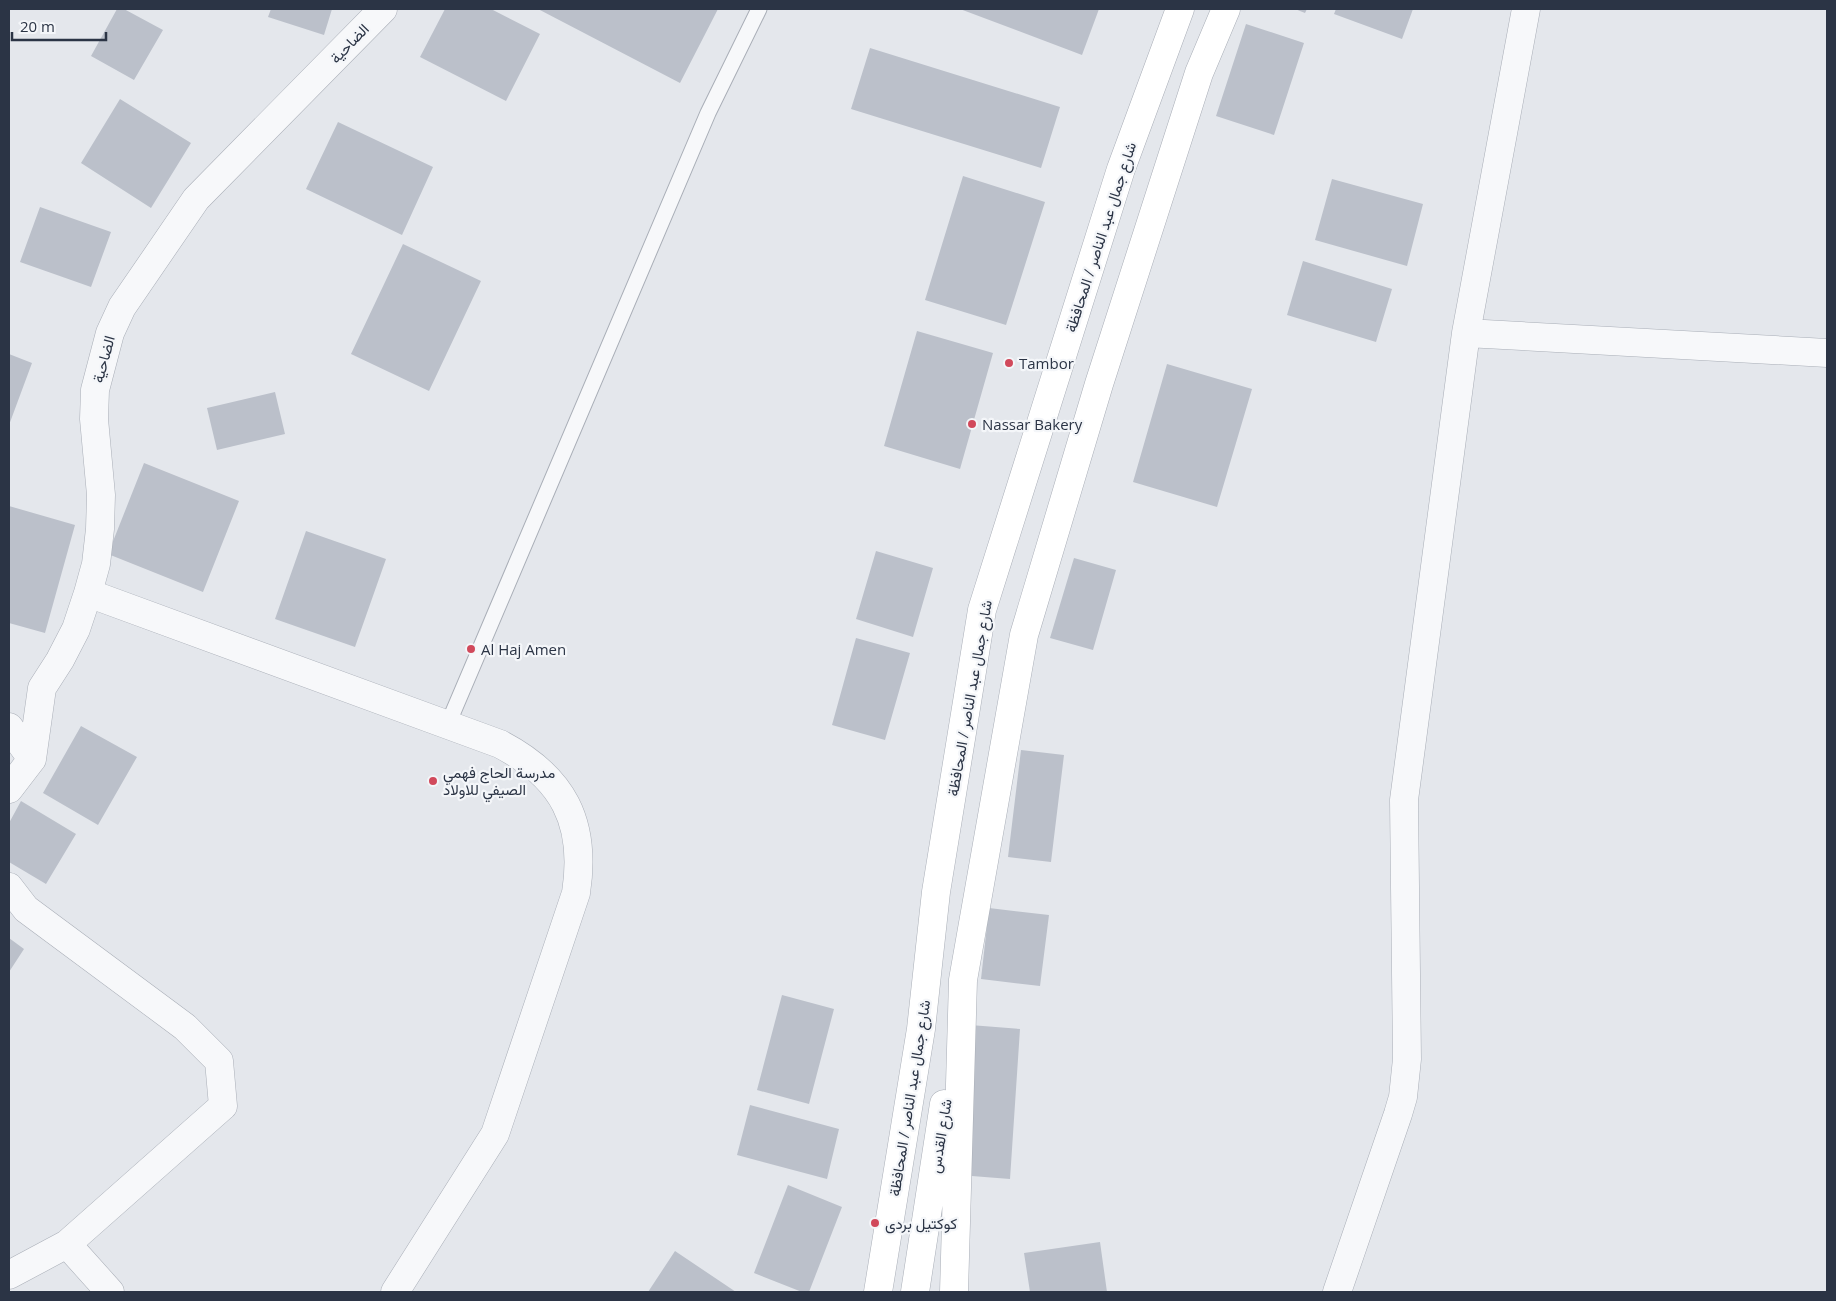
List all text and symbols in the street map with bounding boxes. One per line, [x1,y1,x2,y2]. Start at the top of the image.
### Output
scale bar [12,10,106,42]
text: 20 m [20,16,55,36]
street label: الضاحية [325,19,373,67]
street label: شارع جمال عبد الناصر / المحافظة [1060,139,1142,335]
street label: الضاحية [87,333,119,385]
place label: Tambor [1019,353,1074,373]
marker: Tambor [1003,357,1015,369]
place label: Nassar Bakery [982,414,1083,434]
marker: Nassar Bakery [966,418,978,430]
street label: شارع جمال عبد الناصر / المحافظة [942,598,998,798]
place label: Al Haj Amen [481,639,566,659]
marker: Al Haj Amen [465,643,477,655]
place label: مدرسة الحاج فهمي الصيفي للاولاد [443,762,555,803]
marker: مدرسة الحاج فهمي الصيفي للاولاد [427,775,439,787]
street label: شارع جمال عبد الناصر / المحافظة [884,998,936,1198]
street label: شارع القدس [924,1097,958,1175]
place label: كوكتيل بردى [885,1213,957,1234]
marker: كوكتيل بردى [869,1217,881,1229]

